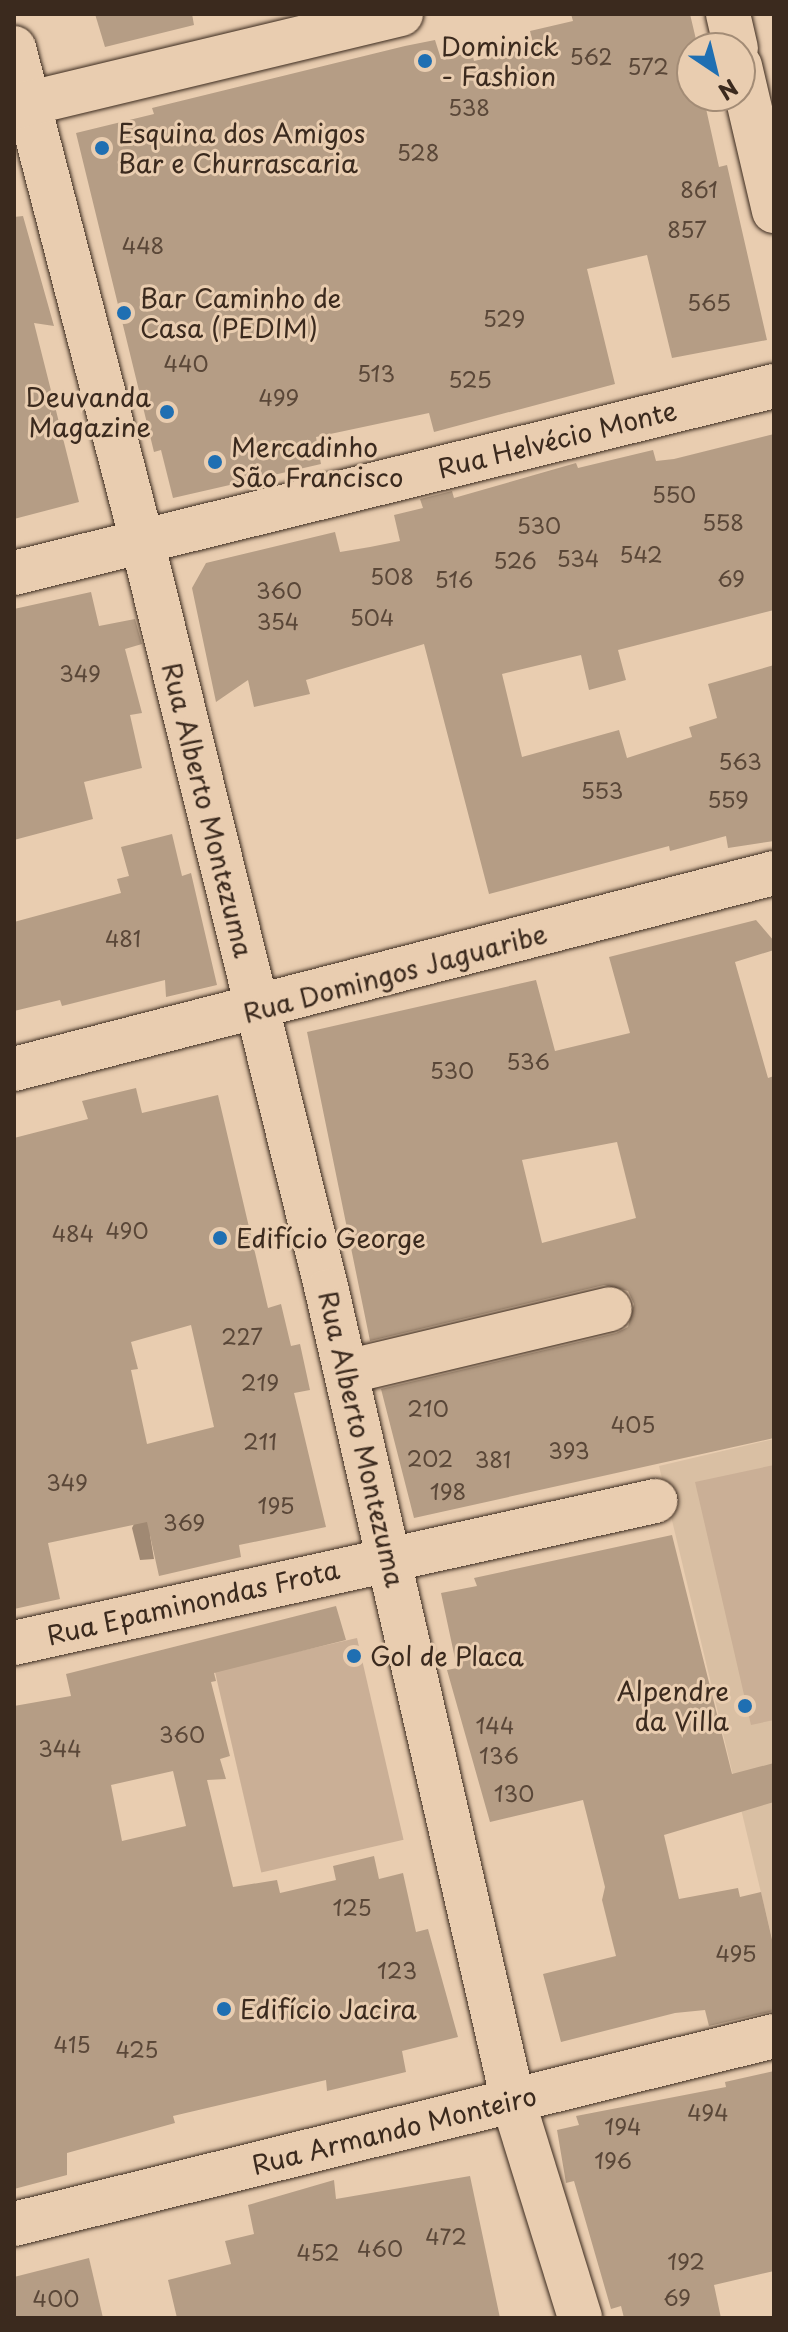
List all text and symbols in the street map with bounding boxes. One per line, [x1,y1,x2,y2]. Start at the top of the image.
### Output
place label: Dominick - Fashion [441,30,559,92]
north arrow [676,32,756,112]
house number: 562 [570,43,612,69]
marker: Dominick - Fashion [416,52,434,70]
house number: 572 [627,53,669,79]
text: N [712,72,746,109]
house number: 538 [448,94,490,120]
place label: Esquina dos Amigos Bar e Churrascaria [118,117,365,178]
marker: Esquina dos Amigos Bar e Churrascaria [93,139,111,157]
house number: 528 [397,139,439,165]
house number: 861 [680,176,718,202]
house number: 857 [667,216,707,242]
house number: 448 [122,232,164,258]
place label: Bar Caminho de Casa (PEDIM) [140,282,342,344]
house number: 565 [687,289,731,315]
marker: Bar Caminho de Casa (PEDIM) [115,304,133,322]
house number: 529 [483,305,525,331]
house number: 440 [163,350,209,376]
house number: 513 [357,360,395,386]
house number: 525 [448,366,492,392]
place label: Deuvanda Magazine [25,381,151,442]
house number: 499 [259,384,299,410]
street label: Rua Helvécio Monte [433,394,681,484]
marker: Deuvanda Magazine [158,403,176,421]
place label: Mercadinho São Francisco [231,431,405,492]
marker: Mercadinho São Francisco [206,453,224,471]
house number: 550 [652,481,696,507]
house number: 558 [702,509,744,535]
house number: 530 [517,512,561,538]
house number: 542 [619,541,663,567]
house number: 534 [557,545,599,571]
house number: 526 [493,547,537,573]
house number: 508 [370,563,414,589]
house number: 69 [717,565,745,591]
house number: 516 [435,566,473,592]
house number: 360 [256,577,302,603]
house number: 504 [350,604,394,630]
house number: 354 [257,608,299,634]
street label: Rua Alberto Montezuma [156,658,260,962]
house number: 349 [59,660,101,686]
house number: 563 [718,748,762,774]
house number: 553 [581,777,623,803]
house number: 559 [707,786,749,812]
street label: Rua Domingos Jaguaribe [239,917,551,1029]
house number: 481 [105,925,141,951]
house number: 536 [506,1048,550,1074]
house number: 530 [430,1057,474,1083]
house number: 490 [105,1217,149,1243]
house number: 484 [52,1220,94,1246]
place label: Edifício George [236,1222,426,1254]
marker: Edifício George [211,1229,229,1247]
street label: Rua Alberto Montezuma [313,1287,411,1591]
house number: 227 [221,1323,263,1349]
house number: 219 [241,1369,279,1395]
house number: 210 [407,1395,449,1421]
house number: 405 [611,1411,655,1437]
house number: 211 [243,1428,277,1454]
house number: 393 [548,1437,590,1463]
house number: 202 [407,1445,453,1471]
house number: 381 [475,1446,511,1472]
house number: 349 [46,1469,88,1495]
house number: 198 [430,1478,466,1504]
house number: 195 [258,1492,294,1518]
house number: 369 [163,1509,205,1535]
street label: Rua Epaminondas Frota [43,1553,343,1651]
place label: Gol de Placa [370,1640,528,1672]
marker: Gol de Placa [345,1647,363,1665]
place label: Alpendre da Villa [617,1675,729,1736]
marker: Alpendre da Villa [736,1697,754,1715]
house number: 144 [475,1712,515,1738]
house number: 360 [159,1721,205,1747]
house number: 344 [38,1735,82,1761]
house number: 136 [479,1742,519,1768]
house number: 130 [494,1780,534,1806]
house number: 125 [332,1894,372,1920]
house number: 495 [715,1940,757,1966]
house number: 123 [377,1957,417,1983]
place label: Edifício Jacira [240,1993,419,2025]
marker: Edifício Jacira [215,2000,233,2018]
house number: 415 [53,2031,91,2057]
house number: 425 [116,2036,158,2062]
street label: Rua Armando Monteiro [247,2079,541,2181]
house number: 494 [687,2099,729,2125]
house number: 194 [604,2113,642,2139]
house number: 196 [594,2147,632,2173]
house number: 472 [425,2223,467,2249]
house number: 460 [357,2235,403,2261]
house number: 452 [297,2239,339,2265]
house number: 192 [667,2248,705,2274]
house number: 69 [663,2284,691,2310]
house number: 400 [33,2285,79,2311]

